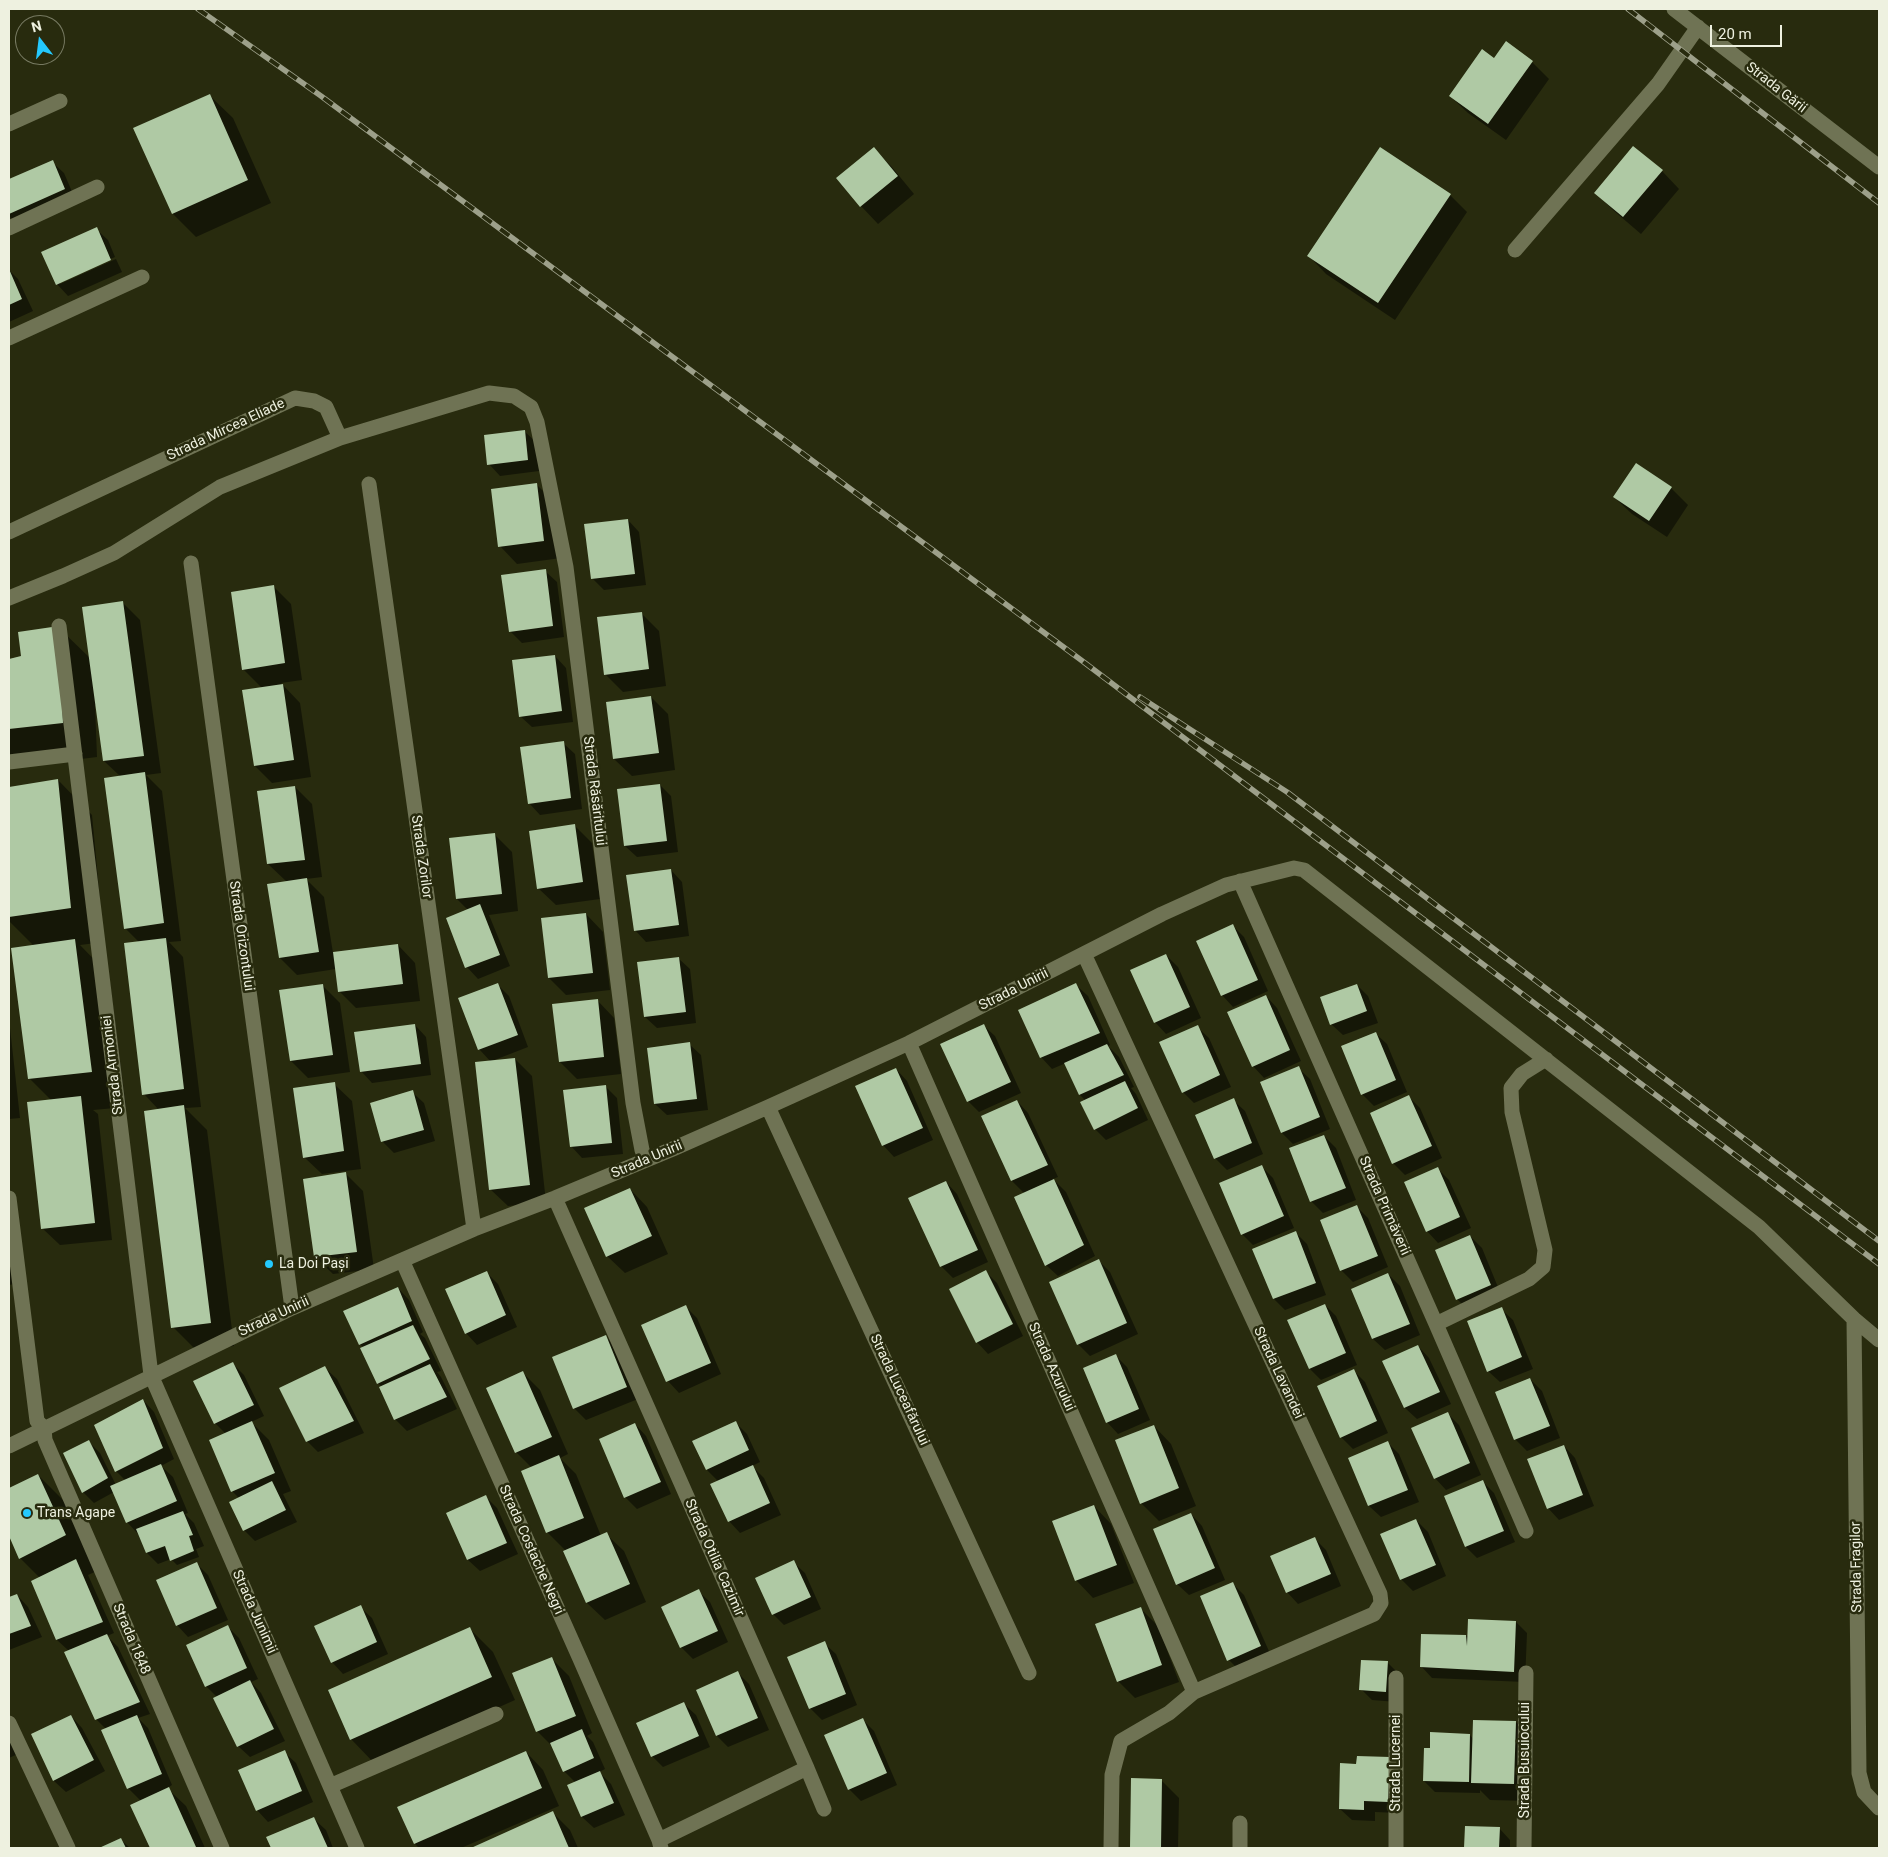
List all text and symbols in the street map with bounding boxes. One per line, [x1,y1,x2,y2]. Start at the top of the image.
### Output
north arrow [15,15,65,65]
scale bar [1713,15,1786,47]
text: N [30,17,43,35]
text: 20 m [1718,25,1752,43]
street label: Strada Gării [1742,59,1810,117]
street label: Strada Mircea Eliade [165,395,287,465]
street label: Strada Răsăritului [579,735,609,847]
street label: Strada Zorilor [407,814,435,900]
street label: Strada Orizontului [225,880,257,992]
street label: Strada Unirii [976,965,1052,1015]
street label: Strada Armoniei [99,1014,127,1116]
street label: Strada Unirii [609,1137,685,1183]
street label: Strada Primăverii [1355,1154,1413,1258]
place label: La Doi Pași [279,1256,349,1272]
marker: La Doi Pași [263,1258,275,1270]
street label: Strada Unirii [236,1293,312,1341]
street label: Strada Azurului [1024,1320,1078,1414]
street label: Strada Lavandei [1249,1324,1307,1422]
street label: Strada Luceafǎrului [866,1332,932,1448]
street label: Strada Costache Negri [495,1483,567,1617]
street label: Strada Otilia Cazimir [681,1497,747,1619]
place label: Trans Agape [37,1505,115,1521]
marker: Trans Agape [21,1507,33,1519]
street label: Strada Fragilor [1848,1521,1866,1613]
street label: Strada Junimii [228,1568,280,1656]
street label: Strada 1848 [109,1601,153,1677]
street label: Strada Busuiocului [1517,1702,1533,1818]
street label: Strada Lucernei [1388,1715,1404,1811]

